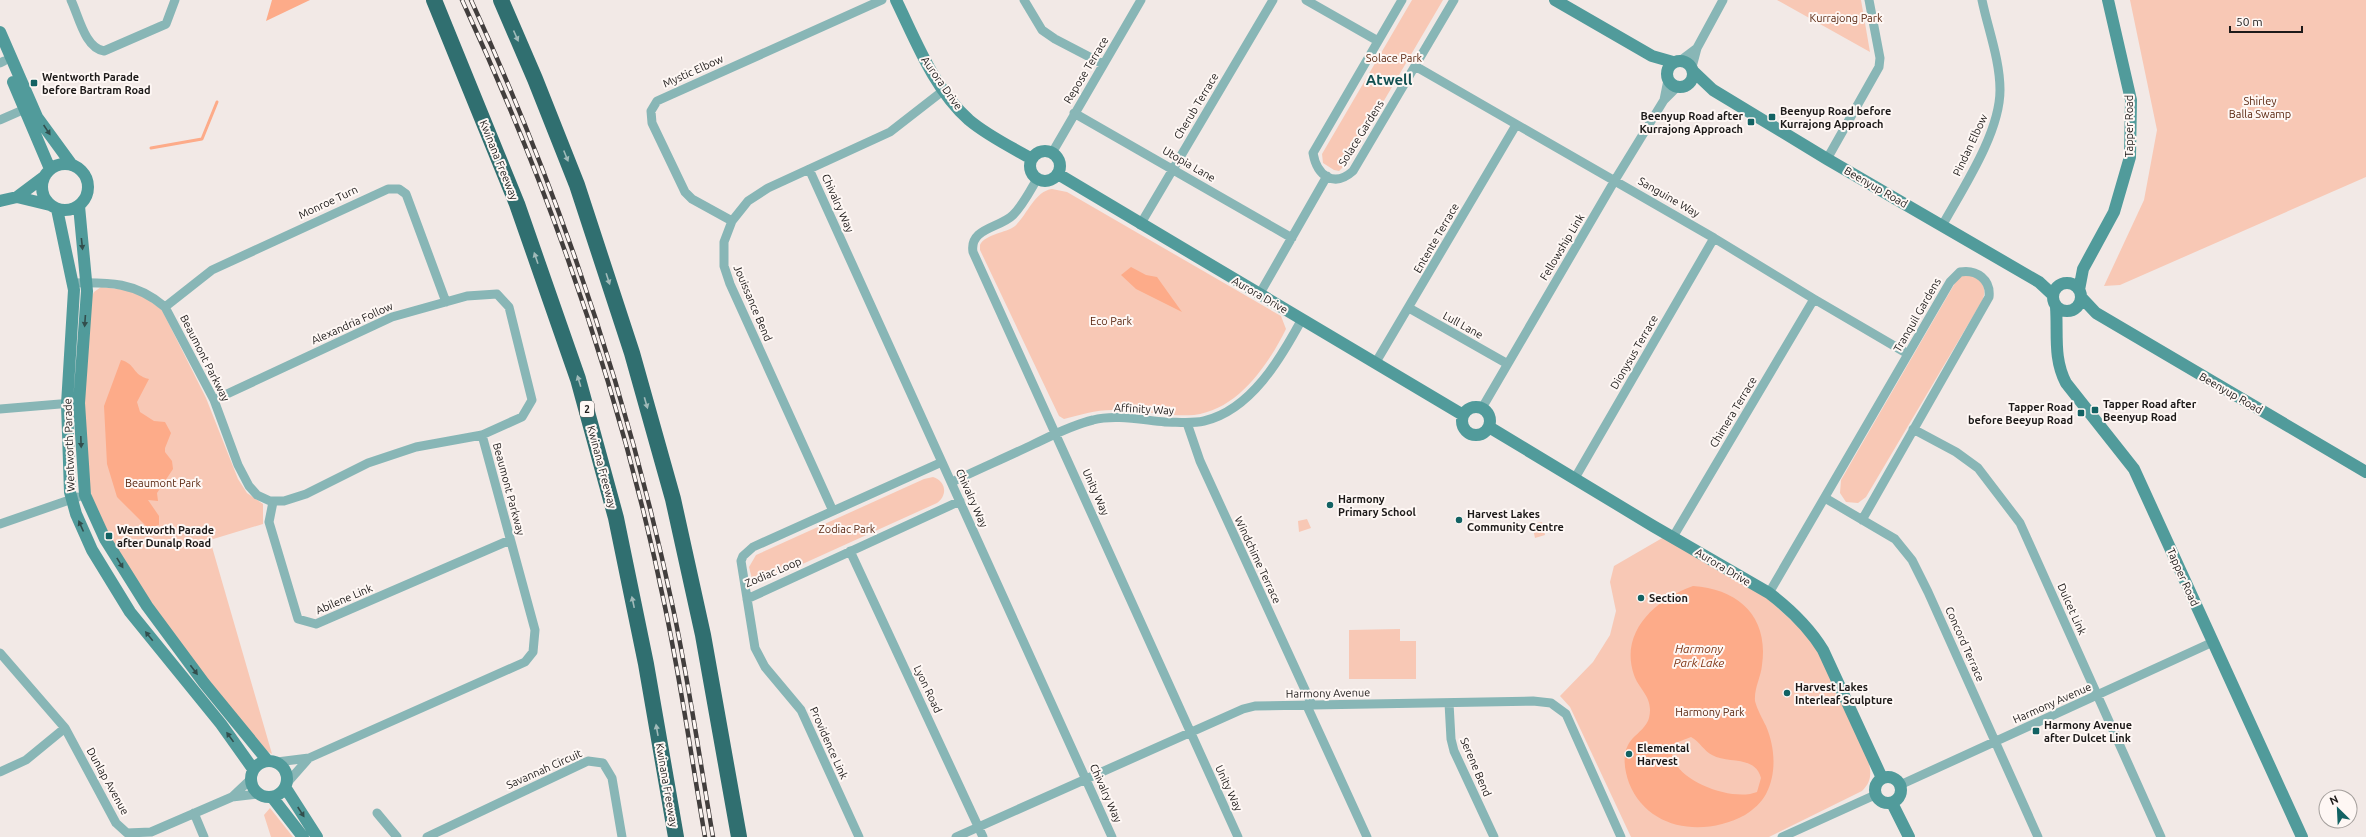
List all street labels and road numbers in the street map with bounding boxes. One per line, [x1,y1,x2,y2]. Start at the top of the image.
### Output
street label: Repose Terrace [1061,34,1111,106]
street label: Mystic Elbow [661,52,725,90]
street label: Aurora Drive [919,54,965,112]
street label: Cherub Terrace [1171,71,1221,141]
street label: Tapper Road [2123,95,2135,157]
street label: Solace Gardens [1336,98,1386,168]
street label: Pindan Elbow [1950,112,1990,178]
street label: Kwinana Freeway [477,118,521,202]
street label: Utopia Lane [1160,144,1218,184]
street label: Beenyup Road [1842,164,1910,210]
street label: Chivalry Way [820,172,857,235]
street label: Sanguine Way [1636,175,1702,220]
street label: Monroe Turn [296,183,360,221]
street label: Entente Terrace [1411,201,1461,275]
street label: Fellowship Link [1537,211,1587,282]
street label: Jouissance Bend [732,263,774,343]
street label: Aurora Drive [1230,274,1290,316]
street label: Tranquil Gardens [1891,276,1943,354]
street label: Alexandria Follow [309,299,395,346]
street label: Lull Lane [1441,309,1485,341]
street label: Beaumont Parkway [178,313,232,404]
street label: Dionysus Terrace [1608,313,1660,391]
street label: Beenyup Road [2197,370,2265,416]
street label: Chimera Terrace [1707,374,1759,450]
street label: Wentworth Parade [61,398,77,492]
road number: 2 [580,401,594,417]
street label: Affinity Way [1114,401,1175,417]
street label: Kwinana Freeway [585,424,619,510]
street label: Beaumont Parkway [491,441,527,537]
street label: Chivalry Way [954,467,991,530]
street label: Unity Way [1080,467,1112,518]
street label: Windchime Terrace [1233,515,1283,605]
street label: Aurora Drive [1693,546,1753,588]
street label: Tapper Road [2165,546,2201,608]
street label: Zodiac Loop [743,555,803,589]
street label: Dulcet Link [2055,581,2089,637]
street label: Abilene Link [314,582,374,616]
street label: Concord Terrace [1943,605,1987,683]
street label: Lyon Road [912,663,944,715]
street label: Harmony Avenue [2011,680,2093,726]
street label: Harmony Avenue [1286,686,1370,700]
street label: Providence Link [808,705,850,781]
street label: Serene Bend [1458,736,1494,798]
street label: Kwinana Freeway [654,742,680,829]
street label: Dunlap Avenue [85,745,131,817]
street label: Savannah Circuit [504,747,584,791]
street label: Chivalry Way [1088,762,1125,825]
street label: Unity Way [1213,763,1245,814]

